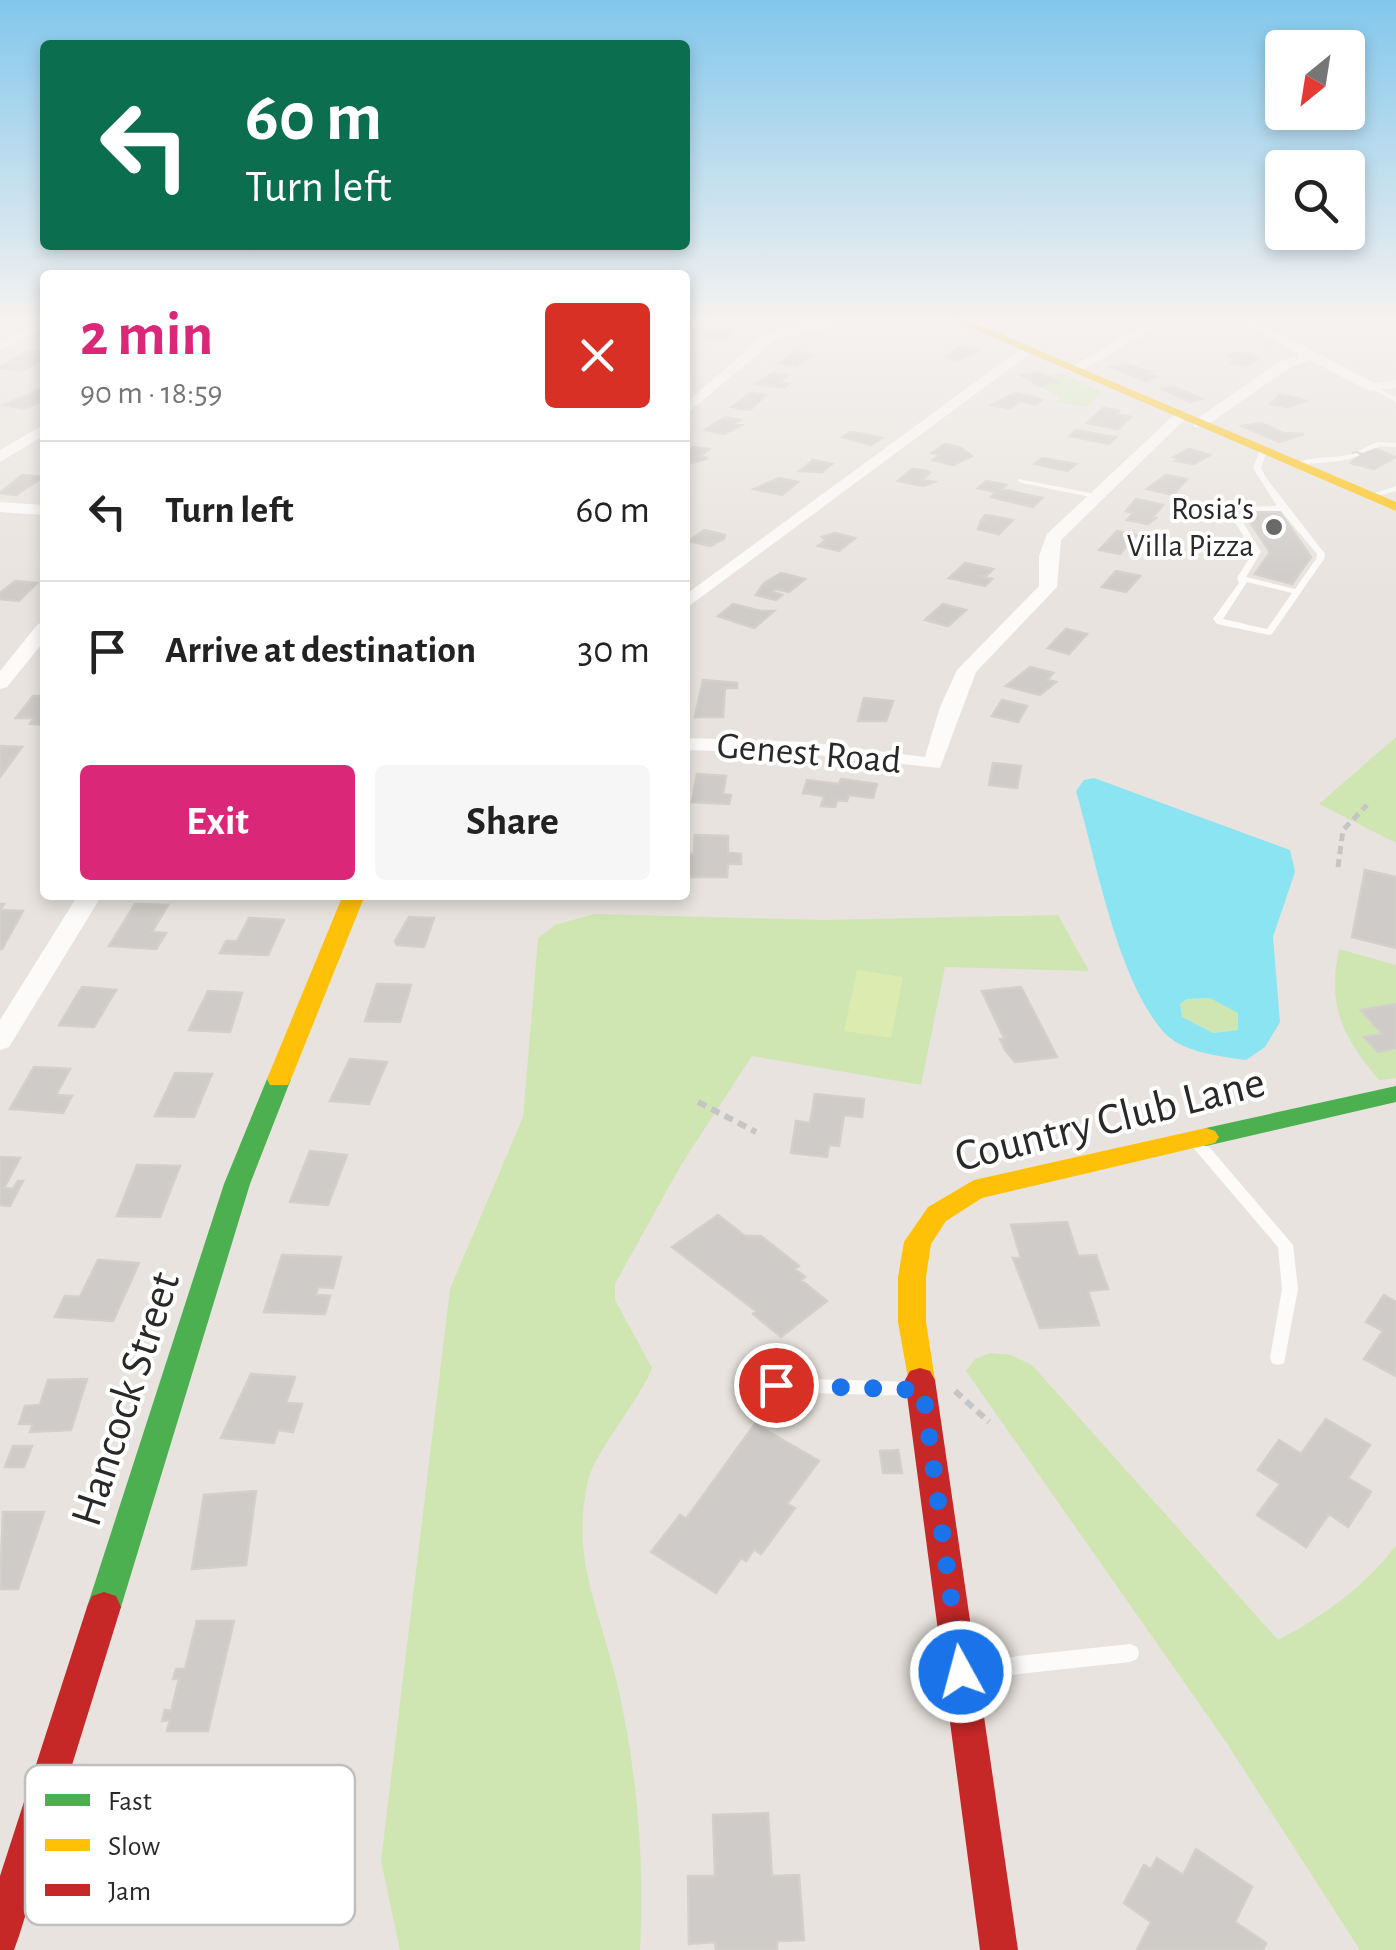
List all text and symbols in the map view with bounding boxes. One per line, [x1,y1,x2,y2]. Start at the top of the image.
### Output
north arrow [1265,30,1365,130]
map controls [1265,30,1365,250]
icon: left [80,80,210,210]
text: 60 m [245,83,382,153]
button: search [1265,150,1365,250]
text: Turn left [245,165,392,210]
button: close [545,303,650,408]
text: 2 min [80,306,213,366]
text: 90 m · 18:59 [80,377,223,409]
icon: left [80,484,135,539]
text: Turn left [165,492,293,530]
text: 60 m [575,492,650,530]
place label: Rosia's Villa Pizza [1127,493,1254,562]
marker: Rosia's Villa Pizza [1263,516,1285,538]
icon: arrive [80,624,135,679]
text: Arrive at destination [165,632,476,670]
text: 30 m [578,632,650,670]
street label: Genest Road [715,727,903,781]
button: Exit [80,765,355,880]
button: Share [375,765,650,880]
street label: Country Club Lane [951,1060,1269,1180]
street label: Hancock Street [64,1266,188,1532]
pin [734,1343,819,1428]
icon: arrive [749,1358,804,1413]
position arrow [909,1620,1013,1724]
legend [25,1765,355,1925]
text: Fast [108,1788,152,1816]
text: Slow [108,1833,160,1861]
text: Jam [108,1878,151,1906]

